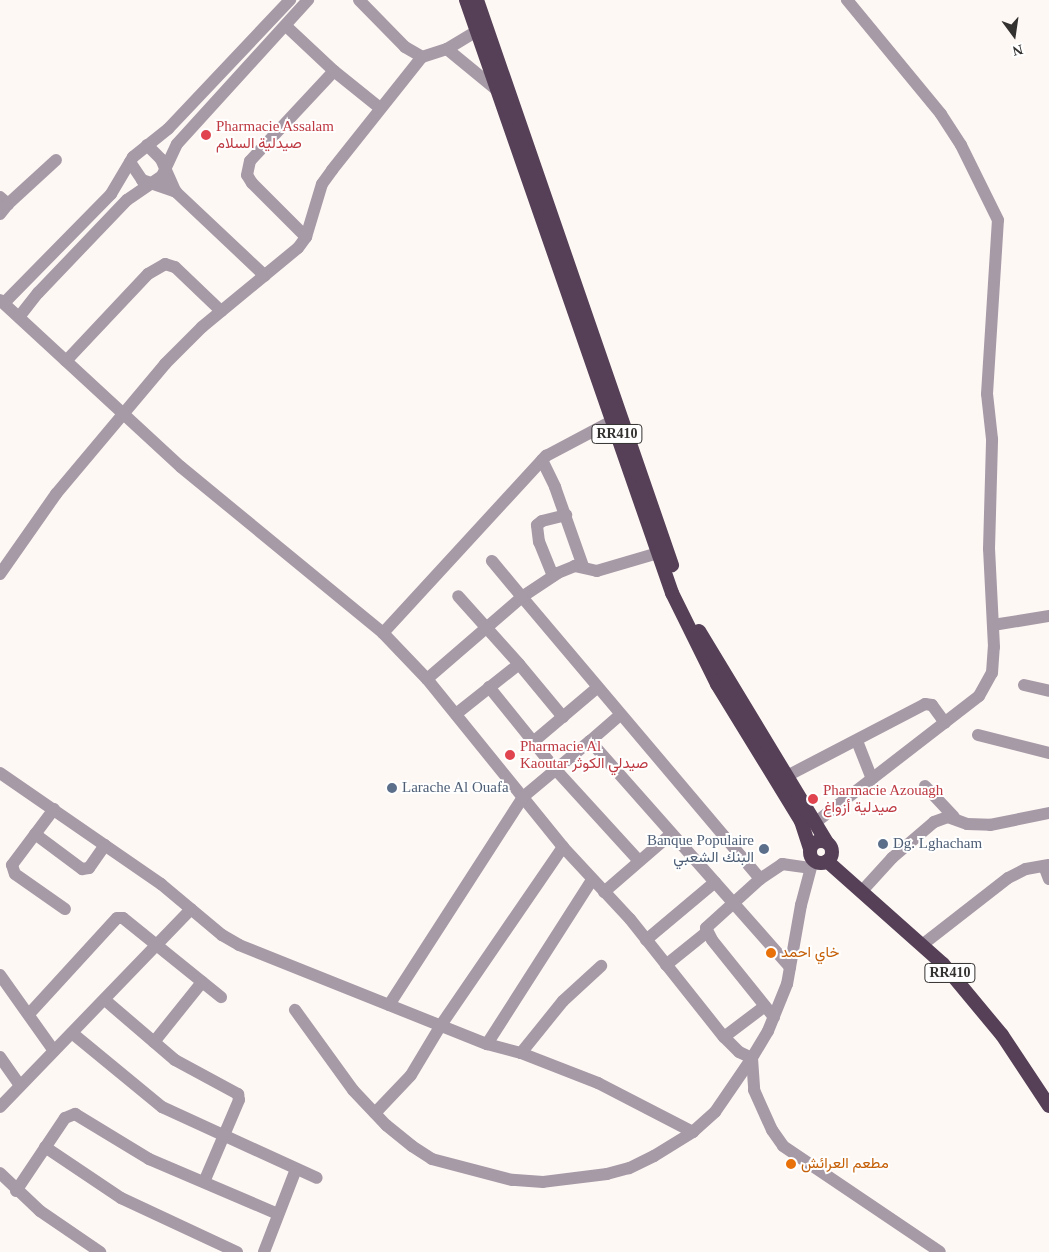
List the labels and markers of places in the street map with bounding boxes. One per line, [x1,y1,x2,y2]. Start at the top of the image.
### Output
place label: Pharmacie Assalam صيدلية السلام [216,117,335,152]
marker: Pharmacie Assalam صيدلية السلام [200,129,212,141]
place label: Pharmacie Al Kaoutar صيدلي الكوثر [520,737,648,772]
marker: Pharmacie Al Kaoutar صيدلي الكوثر [504,749,516,761]
place label: Larache Al Ouafa [402,779,509,797]
place label: Pharmacie Azouagh صيدلية أزواغ [823,781,944,816]
marker: Larache Al Ouafa [386,782,398,794]
marker: Pharmacie Azouagh صيدلية أزواغ [807,793,819,805]
place label: Banque Populaire البنك الشعبي [647,831,754,866]
place label: Dg. Lghacham [893,835,982,853]
marker: Dg. Lghacham [877,838,889,850]
marker: Banque Populaire البنك الشعبي [758,843,770,855]
place label: خاي احمد [781,944,839,962]
marker: خاي احمد [765,947,777,959]
place label: مطعم العرائش [801,1155,889,1173]
marker: مطعم العرائش [785,1158,797,1170]

